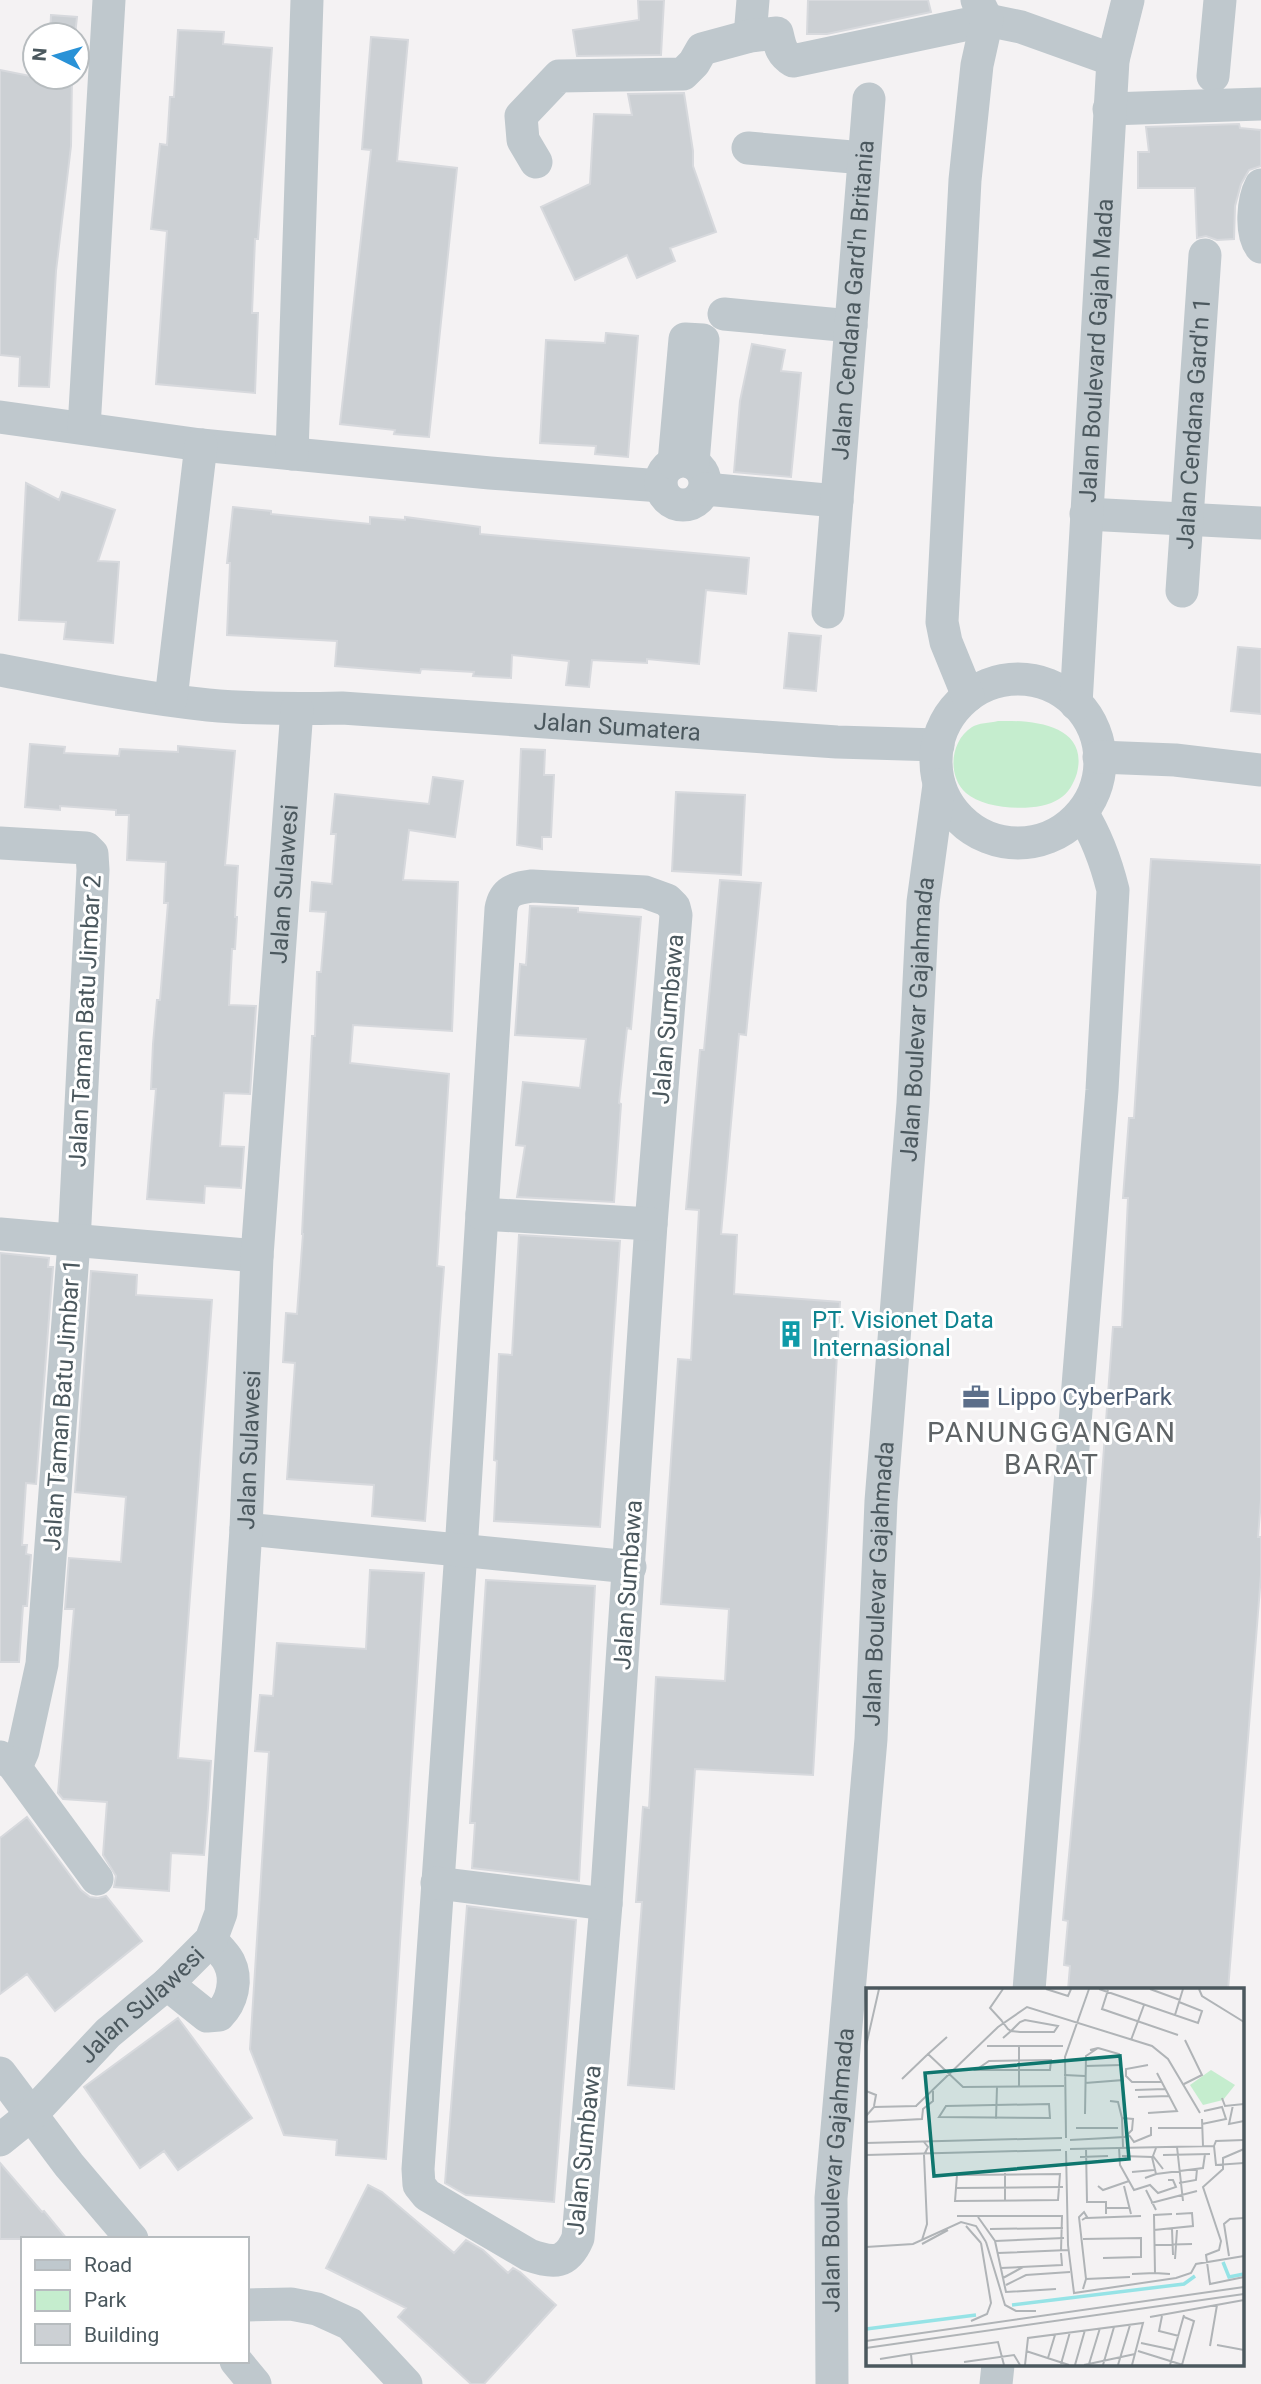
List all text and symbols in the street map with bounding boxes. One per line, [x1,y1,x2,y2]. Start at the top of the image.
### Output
north arrow [21,21,91,91]
text: N [28,47,52,62]
street label: Jalan Cendana Gard'n Britania [826,139,880,461]
street label: Jalan Boulevard Gajah Mada [1074,198,1119,503]
street label: Jalan Cendana Gard'n 1 [1171,296,1216,550]
street label: Jalan Sumatera [533,707,702,747]
street label: Jalan Sulawesi [264,803,304,965]
street label: Jalan Taman Batu Jimbar 2 [63,874,107,1168]
street label: Jalan Boulevar Gajahmada [894,875,940,1163]
street label: Jalan Sumbawa [647,933,689,1105]
street label: Jalan Taman Batu Jimbar 1 [38,1258,86,1552]
place label: PT. Visionet Data Internasional [812,1306,994,1362]
building icon: PT. Visionet Data Internasional [776,1319,806,1349]
street label: Jalan Sulawesi [232,1369,266,1530]
office icon: Lippo CyberPark [961,1382,991,1412]
place label: Lippo CyberPark [997,1383,1173,1411]
district label: PANUNGGANGAN BARAT [927,1416,1177,1481]
street label: Jalan Boulevar Gajahmada [858,1440,900,1727]
street label: Jalan Sumbawa [608,1499,648,1671]
street label: Jalan Sulawesi [73,1941,210,2069]
inset map [866,1988,1244,2366]
street label: Jalan Boulevar Gajahmada [817,2027,860,2313]
street label: Jalan Sumbawa [561,2064,607,2236]
legend [21,2237,248,2363]
text: Road [84,2253,132,2277]
text: Park [84,2288,127,2312]
text: Building [84,2323,159,2347]

